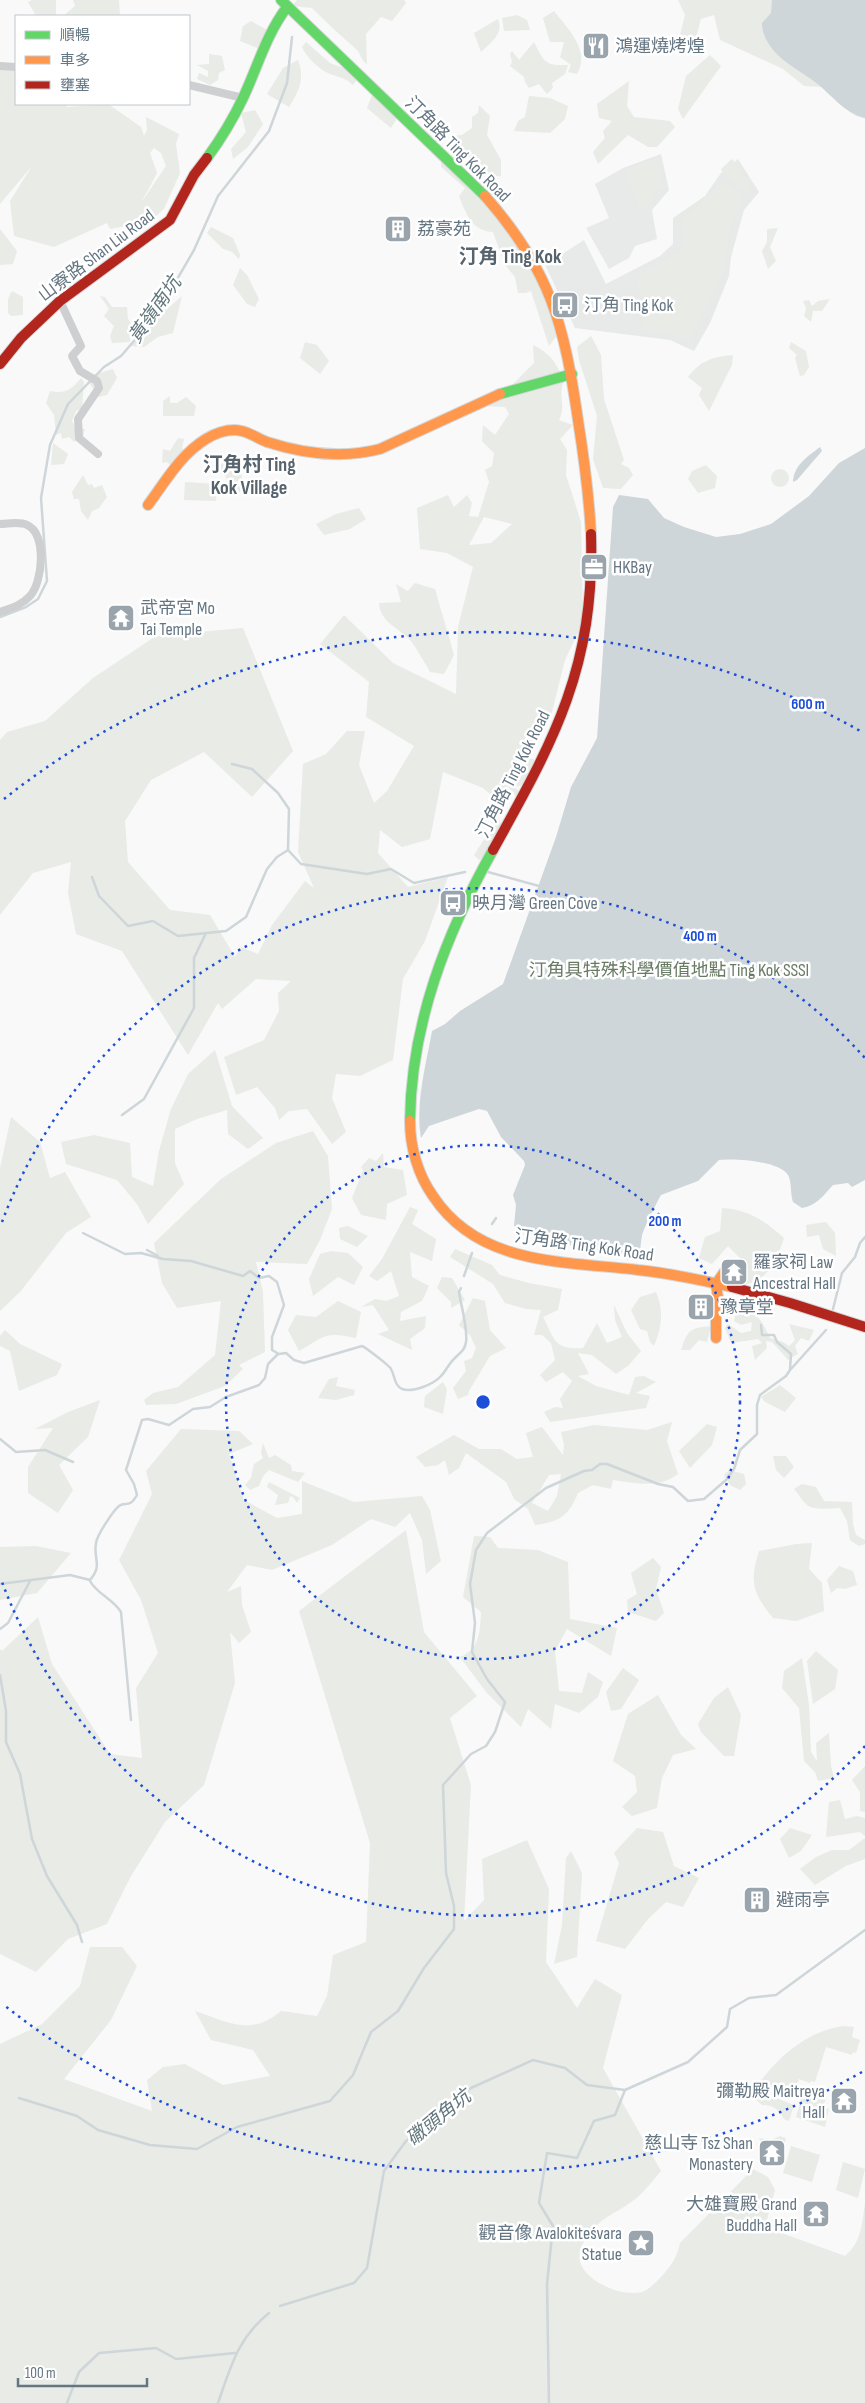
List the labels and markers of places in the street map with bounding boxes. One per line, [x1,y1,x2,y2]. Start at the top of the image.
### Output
restaurant icon: 鴻運燒烤煌 [581,31,611,61]
place label: 鴻運燒烤煌 [615,36,705,57]
building icon: 荔豪苑 [383,214,413,244]
place label: 荔豪苑 [417,219,471,240]
bus stop icon: 汀角 Ting Kok [550,290,580,320]
place label: 汀角 Ting Kok [584,295,674,316]
office icon: HKBay [579,552,609,582]
place label: HKBay [613,557,652,578]
place label: 武帝宮 Mo Tai Temple [140,598,215,640]
temple icon: 武帝宮 Mo Tai Temple [106,603,136,633]
bus stop icon: 映月灣 Green Cove [438,888,468,918]
place label: 映月灣 Green Cove [472,893,598,914]
place label: 羅家祠 Law Ancestral Hall [752,1252,836,1294]
temple icon: 羅家祠 Law Ancestral Hall [719,1257,749,1287]
building icon: 豫章堂 [686,1292,716,1322]
place label: 豫章堂 [720,1297,774,1318]
centre of rings [474,1393,492,1411]
building icon: 避雨亭 [742,1885,772,1915]
place label: 避雨亭 [776,1890,830,1911]
place label: 彌勒殿 Maitreya Hall [716,2081,825,2123]
temple icon: 彌勒殿 Maitreya Hall [829,2086,859,2116]
place label: 慈山寺 Tsz Shan Monastery [644,2133,753,2175]
temple icon: 慈山寺 Tsz Shan Monastery [757,2138,787,2168]
place label: 大雄寶殿 Grand Buddha Hall [686,2194,797,2236]
temple icon: 大雄寶殿 Grand Buddha Hall [801,2199,831,2229]
place label: 觀音像 Avalokiteśvara Statue [479,2223,622,2265]
place icon: 觀音像 Avalokiteśvara Statue [626,2228,656,2258]

